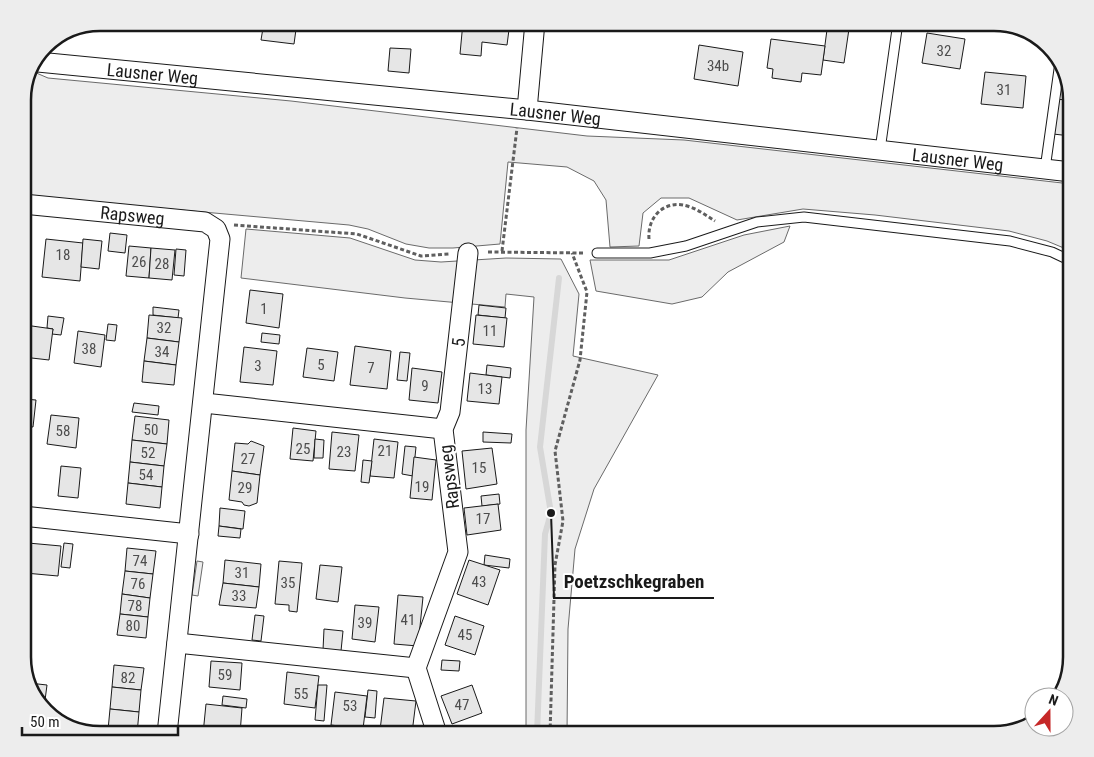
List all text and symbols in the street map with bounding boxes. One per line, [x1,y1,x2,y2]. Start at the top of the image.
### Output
house number: 32 [937,42,951,60]
house number: 34b [707,57,729,75]
street label: Lausner Weg [106,58,199,88]
house number: 31 [997,81,1011,99]
street label: Lausner Weg [509,98,602,129]
street label: Lausner Weg [911,143,1005,175]
street label: Rapsweg [99,201,166,228]
house number: 18 [56,246,70,264]
house number: 26 [132,253,146,271]
house number: 28 [155,255,169,273]
house number: 1 [260,300,268,318]
house number: 32 [157,319,171,337]
house number: 11 [483,322,497,340]
street label: 5 [447,337,469,348]
house number: 38 [82,340,96,358]
house number: 34 [155,343,169,361]
house number: 5 [317,356,325,374]
house number: 3 [254,357,262,375]
house number: 7 [367,359,375,377]
house number: 9 [421,377,429,395]
house number: 13 [478,380,492,398]
house number: 50 [144,421,158,439]
house number: 58 [56,422,70,440]
house number: 25 [296,440,310,458]
house number: 21 [378,442,392,460]
house number: 23 [337,443,351,461]
house number: 52 [141,444,155,462]
street label: Rapsweg [435,444,463,510]
house number: 27 [241,450,255,468]
house number: 15 [472,459,486,477]
house number: 54 [139,466,153,484]
house number: 19 [415,478,429,496]
house number: 29 [238,479,252,497]
house number: 17 [476,510,490,528]
house number: 74 [133,552,147,570]
house number: 31 [235,564,249,582]
callout: Poetzschkegraben [554,564,714,598]
text: Poetzschkegraben [564,570,704,593]
house number: 43 [472,573,486,591]
house number: 35 [281,574,295,592]
house number: 76 [131,575,145,593]
house number: 33 [232,587,246,605]
house number: 78 [128,597,142,615]
house number: 41 [401,611,415,629]
house number: 39 [358,614,372,632]
house number: 80 [126,617,140,635]
house number: 45 [458,626,472,644]
house number: 59 [218,666,232,684]
house number: 82 [121,669,135,687]
house number: 55 [294,685,308,703]
north arrow [1024,687,1074,737]
text: N [1047,691,1061,709]
house number: 47 [455,696,469,714]
house number: 53 [343,697,357,715]
scale bar [22,704,179,736]
text: 50 m [30,713,60,731]

